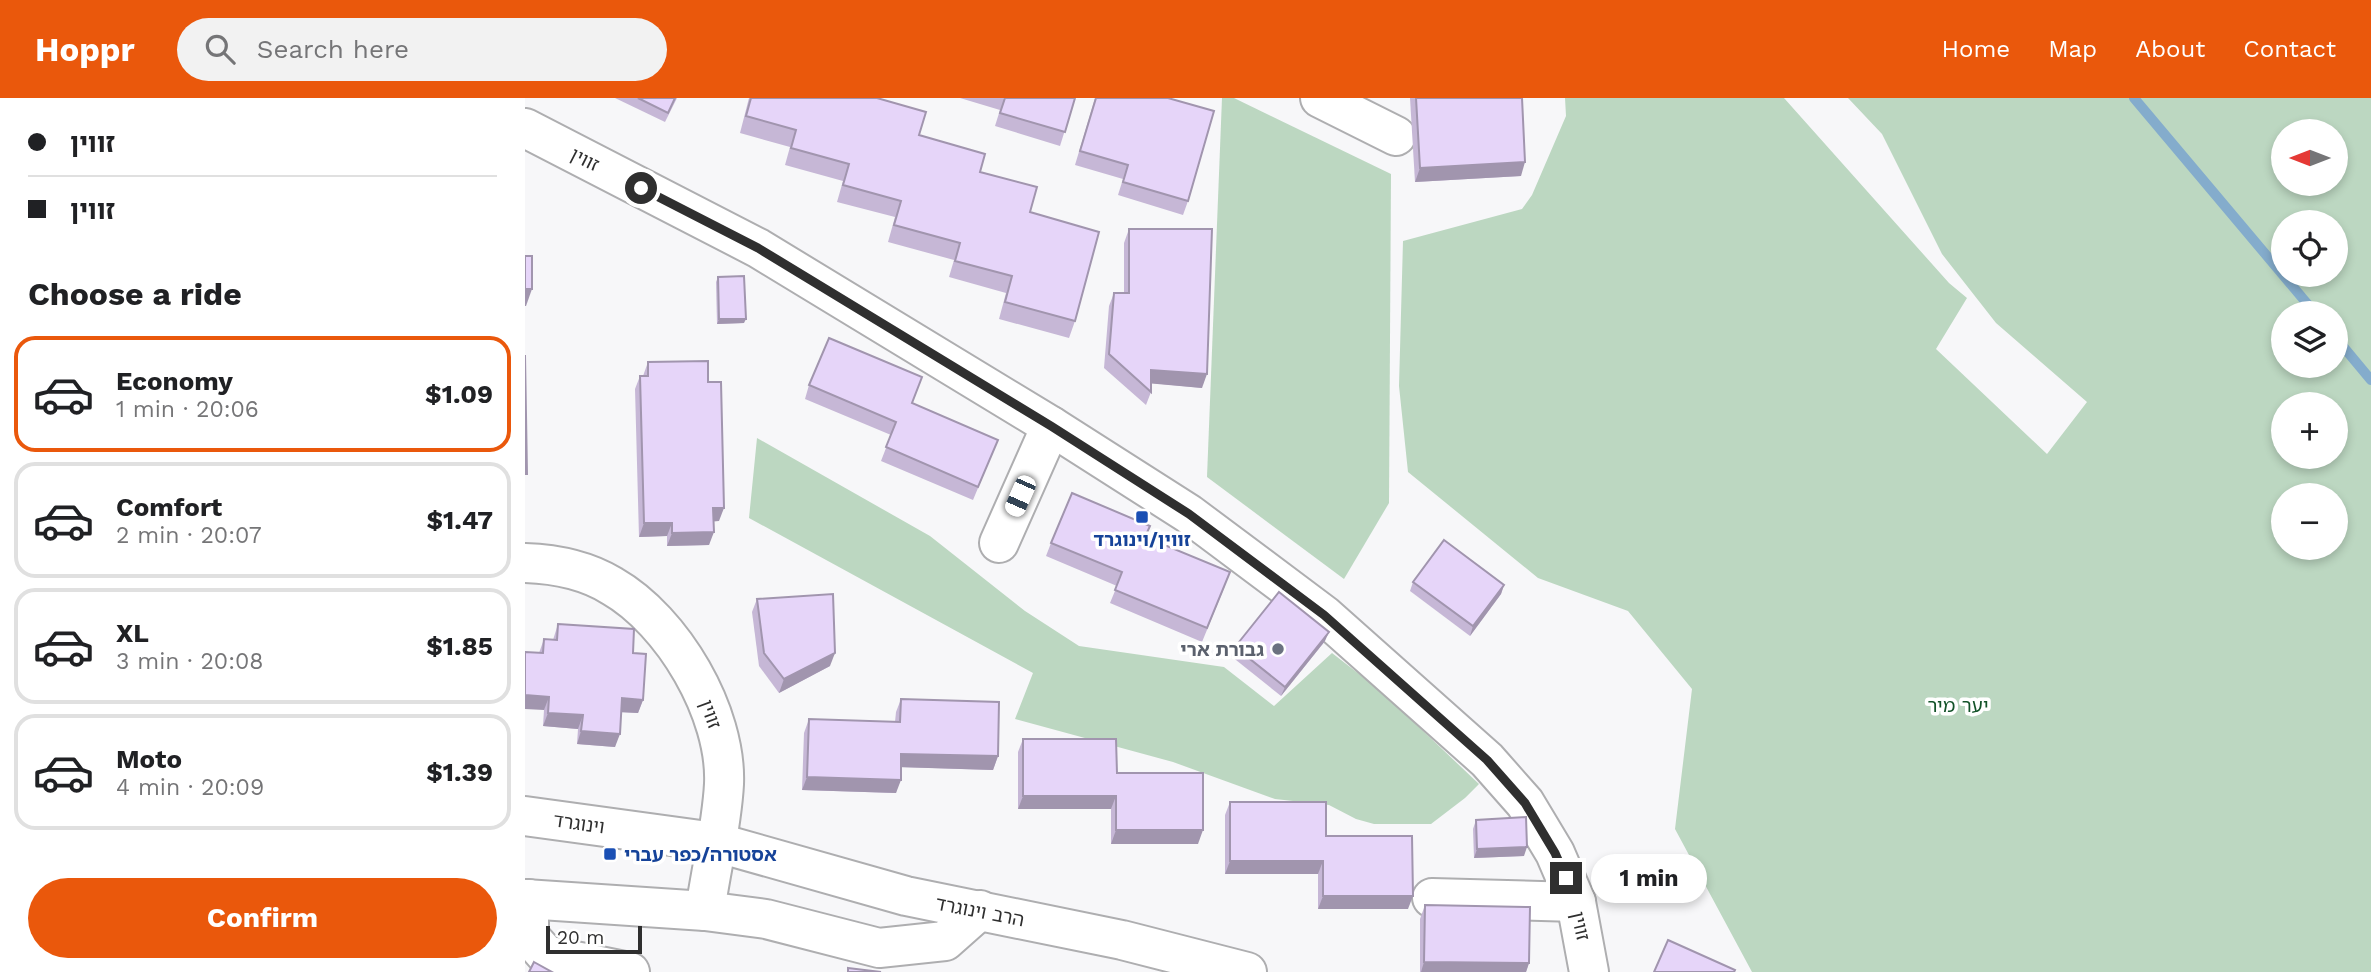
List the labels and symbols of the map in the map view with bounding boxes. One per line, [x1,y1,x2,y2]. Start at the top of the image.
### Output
north arrow [2271,119,2349,196]
street label: זווין [566,142,603,176]
route start [625,172,657,204]
car [1002,473,1039,519]
marker: זווין/וינוגרד [1134,509,1150,525]
place label: זווין/וינוגרד [1093,528,1191,551]
place label: גבורת ארי [1180,638,1264,661]
marker: גבורת ארי [1270,641,1286,657]
park label: יער מיר [1928,694,1989,717]
street label: זווין [695,696,726,732]
street label: וינוגרד [552,809,606,838]
place label: אסטורה/כפר עברי [624,843,777,866]
marker: אסטורה/כפר עברי [602,846,618,862]
callout: 1 min [1591,854,1706,902]
route end [1550,862,1582,894]
street label: הרב וינוגרד [934,892,1026,931]
street label: זווין [1566,909,1595,943]
scale bar [546,923,642,955]

